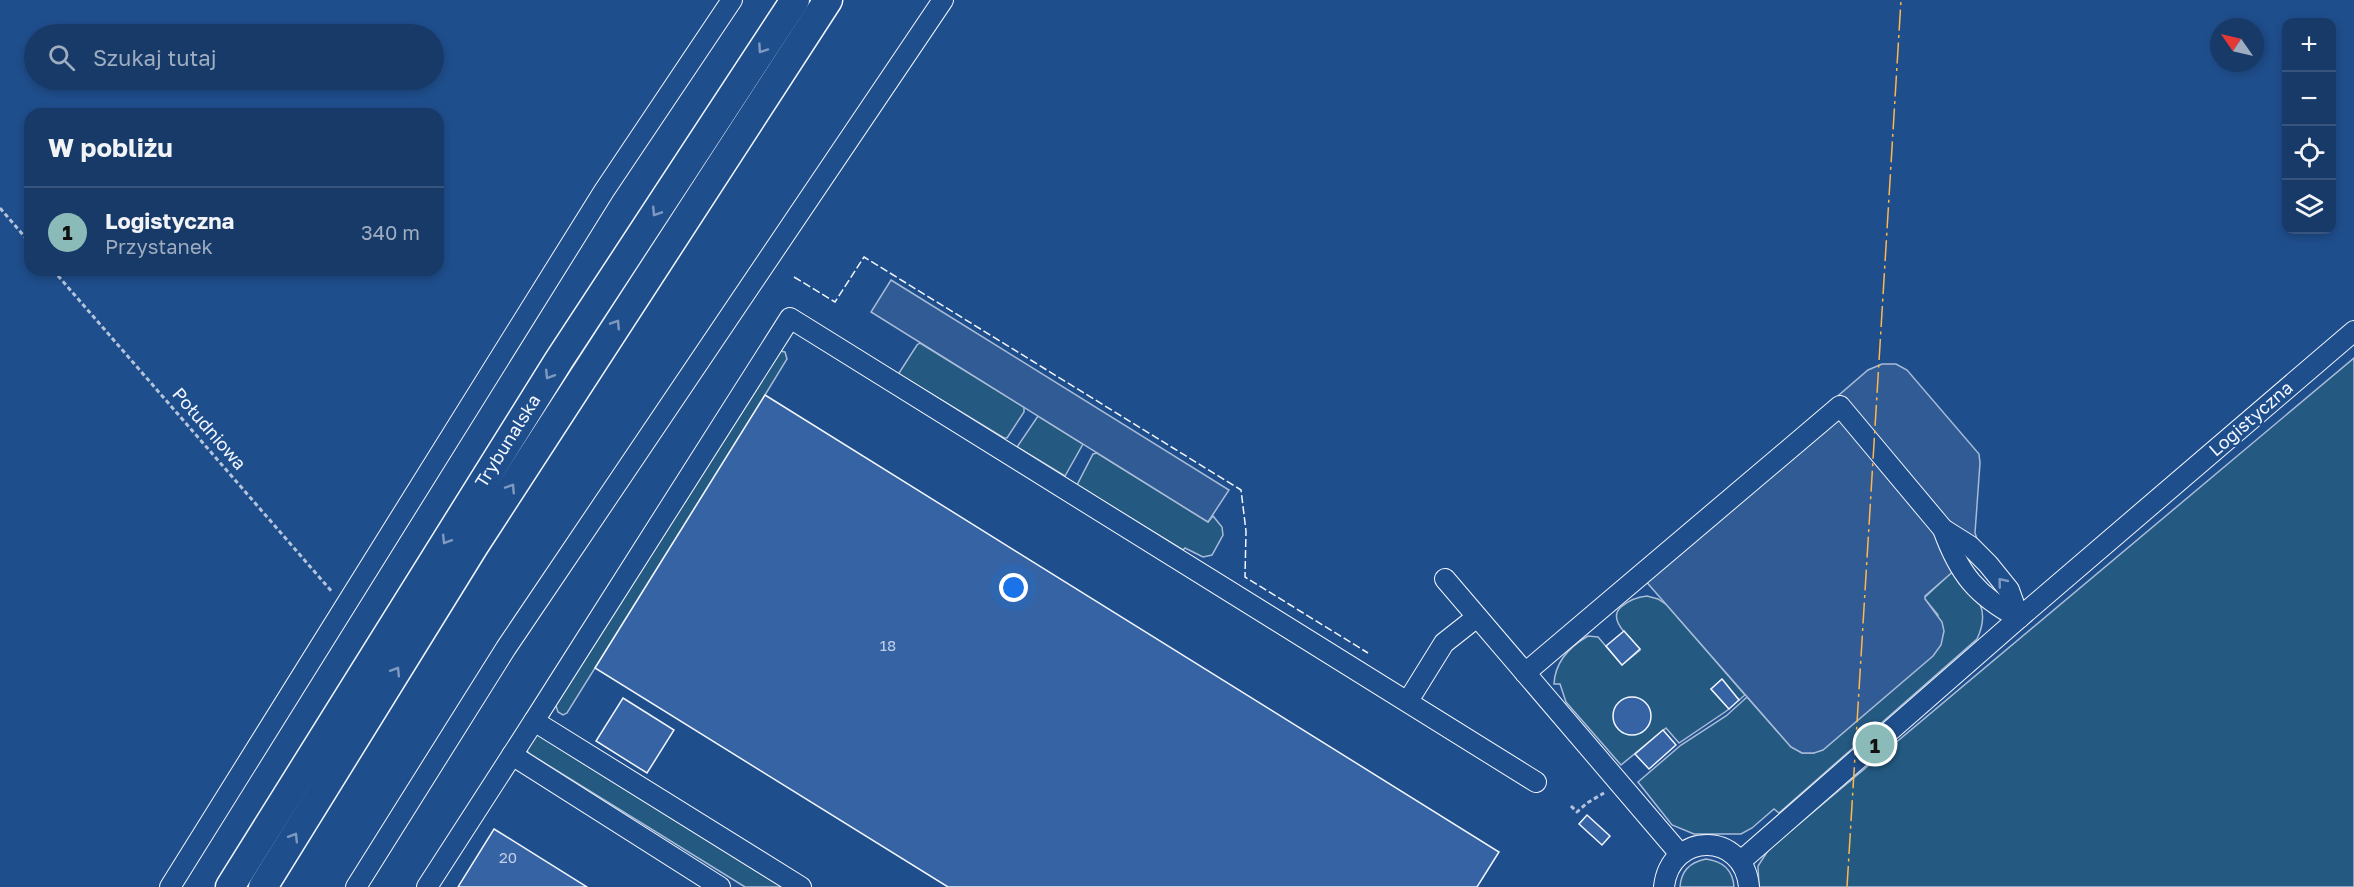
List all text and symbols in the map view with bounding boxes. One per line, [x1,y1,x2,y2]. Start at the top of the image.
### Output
north arrow [2210,18,2264,72]
map controls [2282,18,2336,234]
button: + [2282,18,2336,72]
search box [24,24,444,90]
icon: search [45,41,78,74]
one-way arrow [759,42,770,53]
text: Szukaj tutaj [93,44,217,71]
button: − [2282,72,2336,126]
button: locate [2282,126,2336,180]
text: W pobliżu [48,132,173,163]
button: layers [2282,180,2336,234]
one-way arrow [652,205,663,216]
text: Logistyczna [105,207,234,234]
text: 1 [62,220,73,244]
text: 340 m [361,220,420,244]
text: Przystanek [105,234,213,258]
one-way arrow [609,320,621,330]
one-way arrow [545,369,557,379]
street label: Logistyczna [2204,376,2297,461]
street label: Południowa [168,383,251,474]
street label: Trybunalska [470,390,545,491]
one-way arrow [504,484,515,495]
one-way arrow [441,534,453,544]
your location [999,573,1028,602]
one-way arrow [1999,578,2010,589]
house number: 18 [880,636,896,654]
one-way arrow [389,667,401,677]
pin: 1 [1856,722,1894,766]
one-way arrow [287,833,298,844]
house number: 20 [499,848,517,866]

